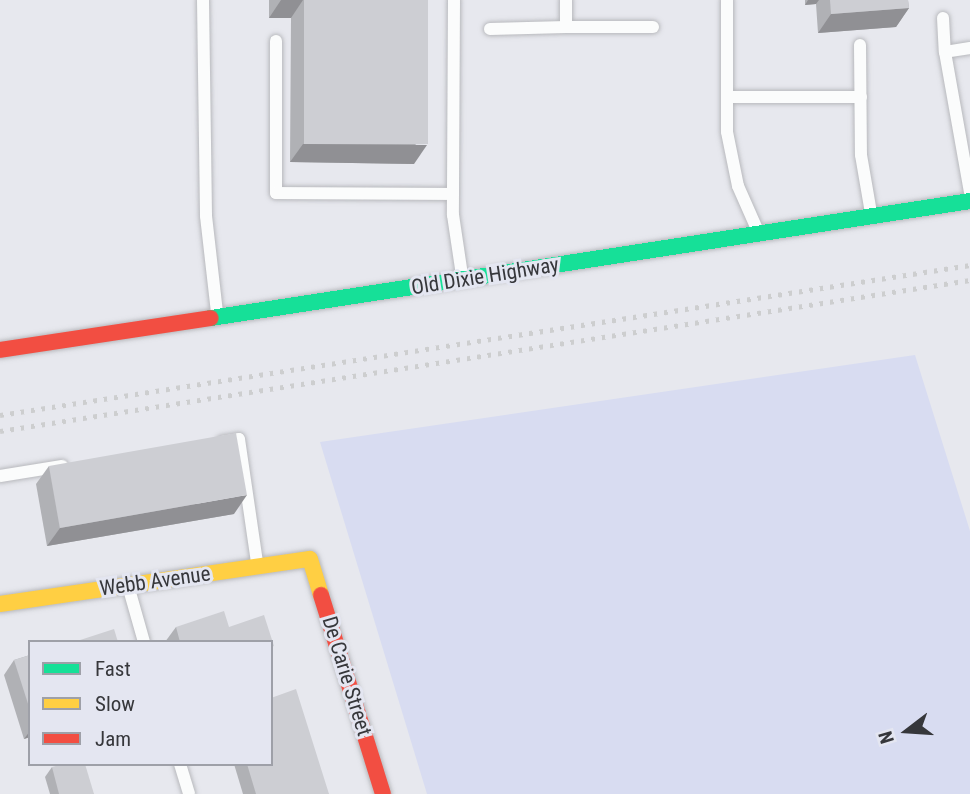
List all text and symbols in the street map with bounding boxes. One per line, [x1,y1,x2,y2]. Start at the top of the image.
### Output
street label: Old Dixie Highway [410,252,560,300]
street label: Webb Avenue [98,561,212,601]
street label: De Carie Street [317,613,377,739]
legend [28,640,273,766]
text: Fast [95,657,131,681]
text: Slow [95,692,135,716]
north arrow [872,696,942,766]
text: Jam [95,727,131,751]
text: N [874,728,899,746]

